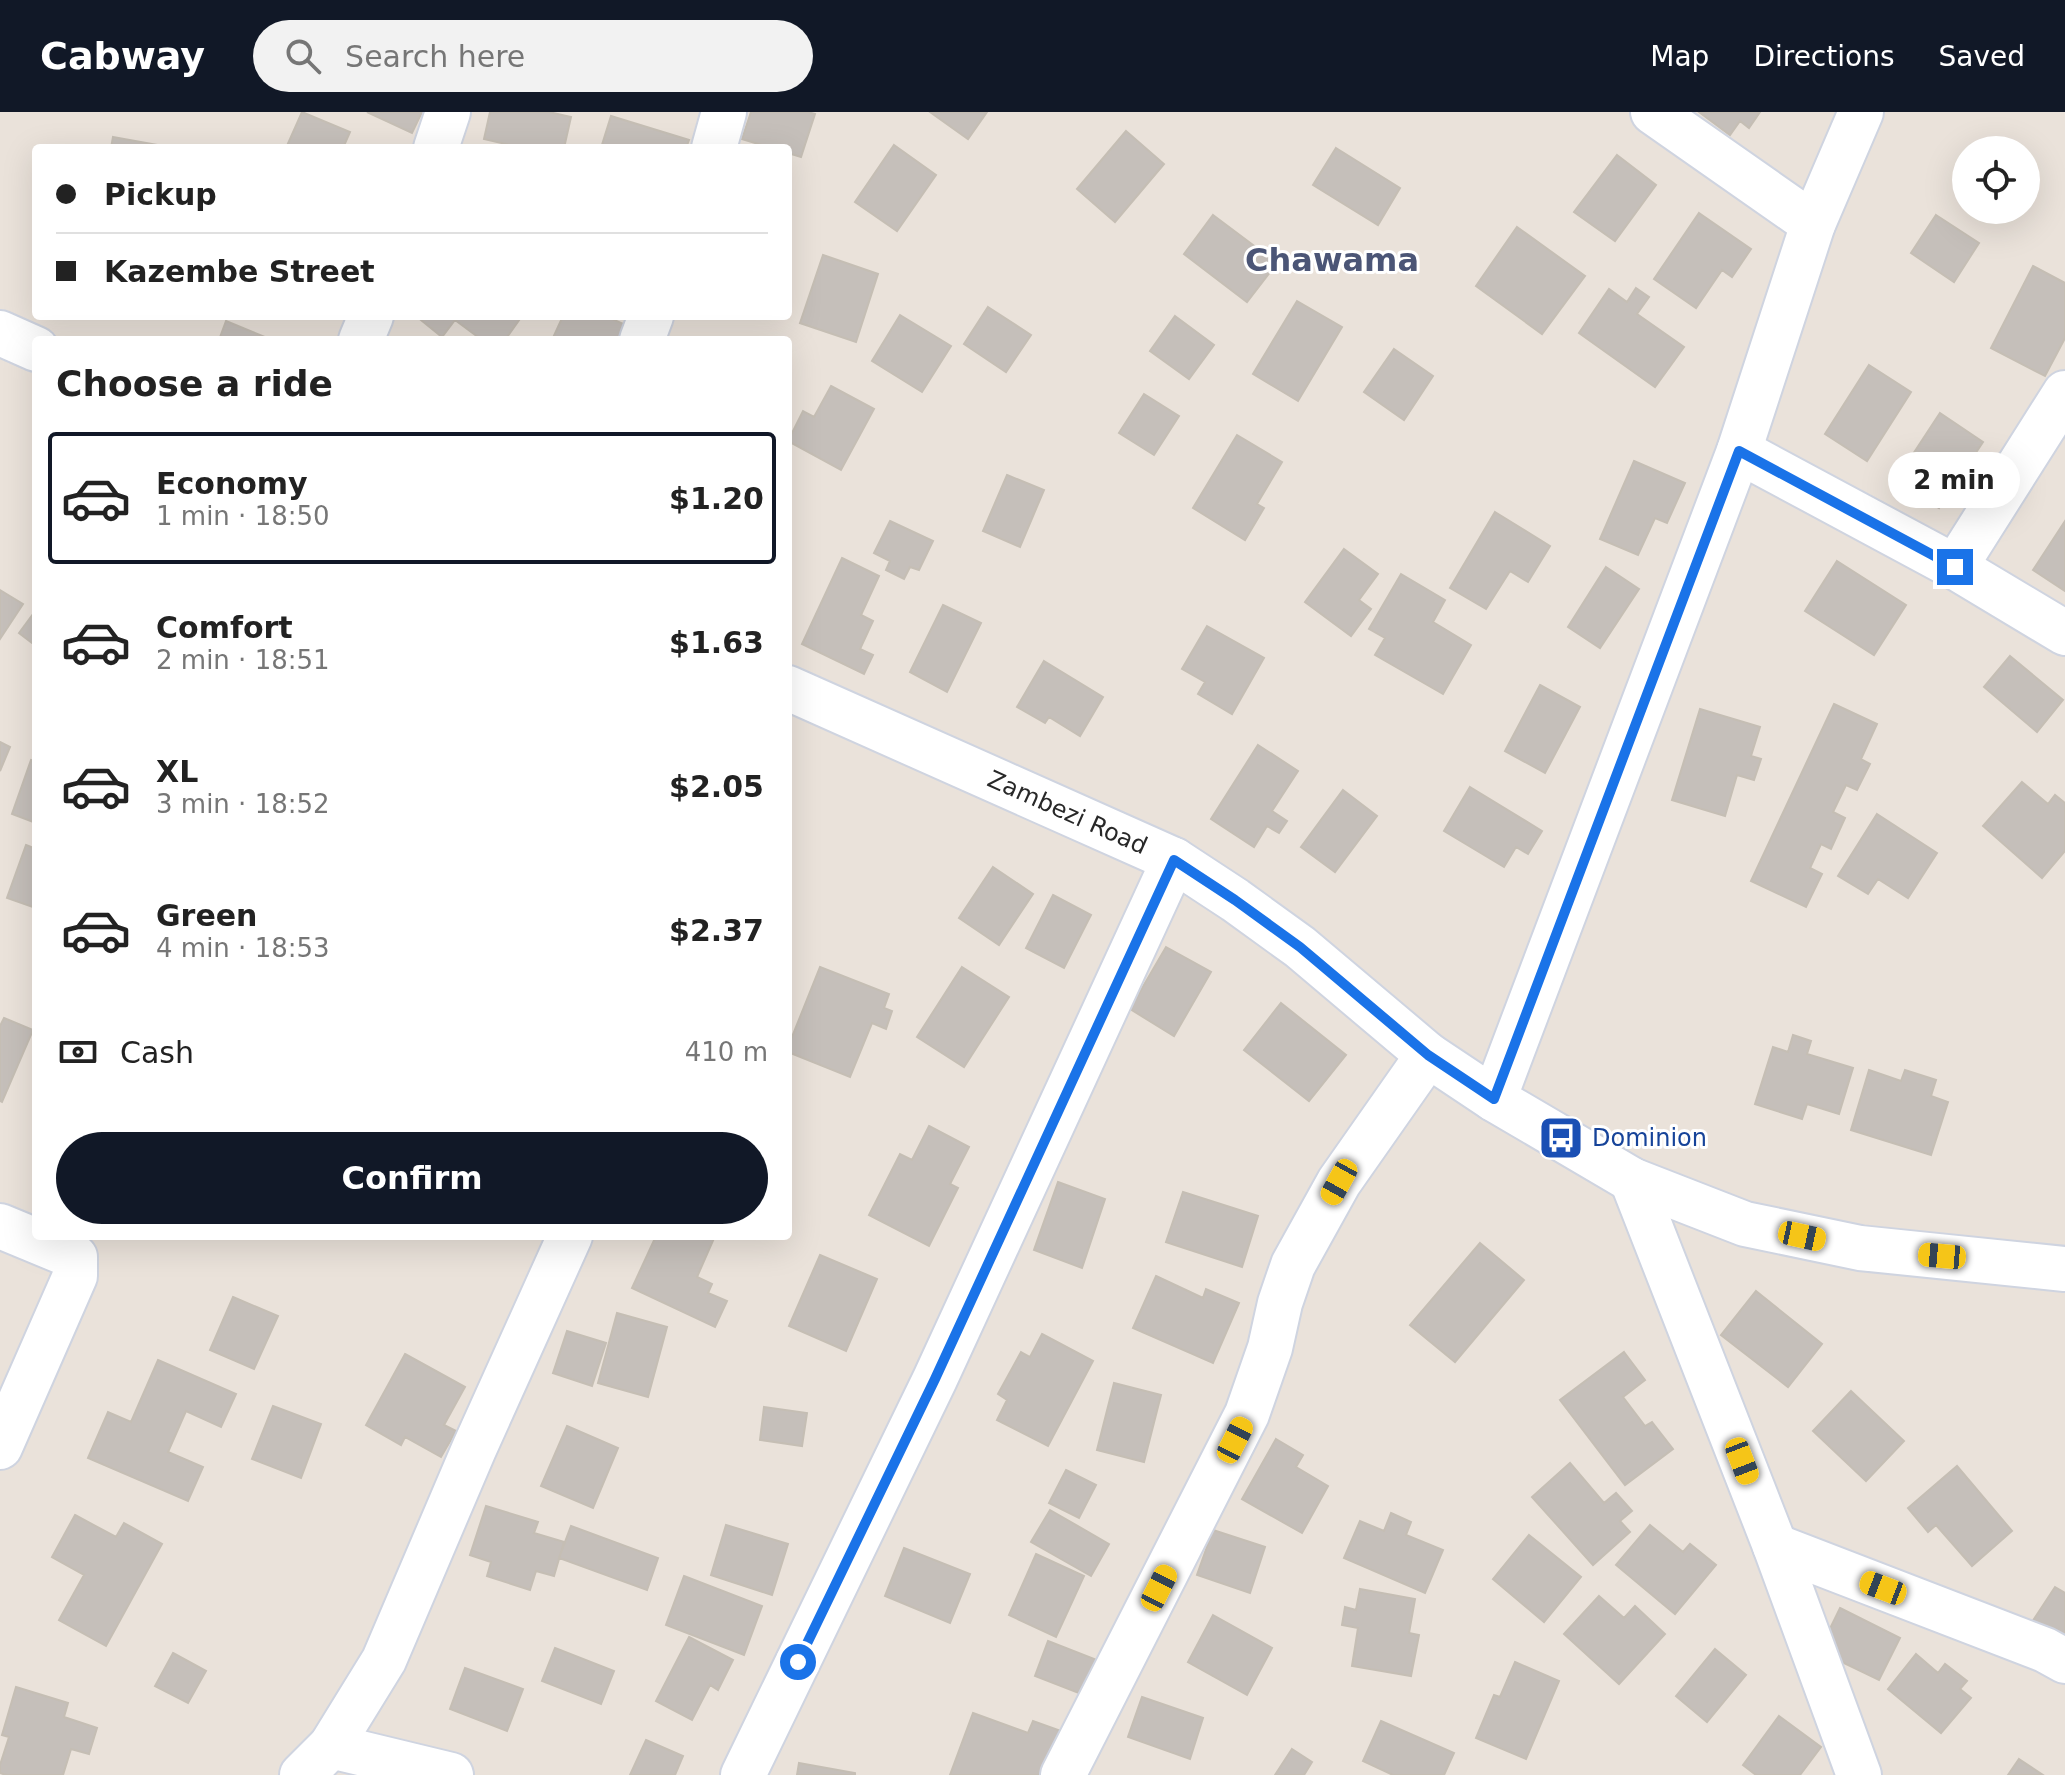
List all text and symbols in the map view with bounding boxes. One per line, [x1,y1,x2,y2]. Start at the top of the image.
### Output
search box [253,20,813,92]
text: Cabway [40,34,205,78]
icon: search [281,34,325,78]
text: Search here [345,39,525,74]
text: Map [1650,40,1709,73]
text: Directions [1753,40,1894,73]
text: Saved [1938,40,2025,73]
map controls [1952,136,2040,224]
button: locate [1952,136,2040,224]
text: Pickup [104,177,217,212]
district label: Chawama [1245,241,1419,279]
text: Kazembe Street [104,254,375,289]
text: Choose a ride [56,363,333,404]
callout: 2 min [1889,451,2021,507]
icon: car [60,462,132,534]
text: 2 min [1913,465,1995,495]
text: Economy [156,466,308,501]
text: $1.20 [669,481,764,516]
text: 1 min · 18:50 [156,501,330,531]
route end [1937,549,1973,585]
icon: car [60,606,132,678]
text: Comfort [156,610,293,645]
text: $1.63 [669,625,764,660]
text: 2 min · 18:51 [156,645,330,675]
icon: car [60,750,132,822]
text: XL [156,754,198,789]
street label: Zambezi Road [983,765,1152,860]
text: $2.05 [669,769,764,804]
text: 3 min · 18:52 [156,789,330,819]
icon: car [60,894,132,966]
text: Green [156,898,257,933]
text: $2.37 [669,913,764,948]
text: 4 min · 18:53 [156,933,330,963]
icon: cash [56,1030,100,1074]
text: Cash [120,1035,194,1070]
text: 410 m [685,1037,768,1067]
bus stop icon: Dominion [1537,1114,1585,1162]
place label: Dominion [1592,1124,1707,1152]
button: Confirm [56,1132,768,1224]
car [1317,1155,1361,1209]
car [1776,1219,1828,1253]
car [1917,1242,1967,1270]
car [1213,1413,1257,1467]
car [1722,1434,1762,1488]
car [1137,1561,1181,1615]
car [1856,1568,1910,1608]
route start [780,1644,816,1680]

